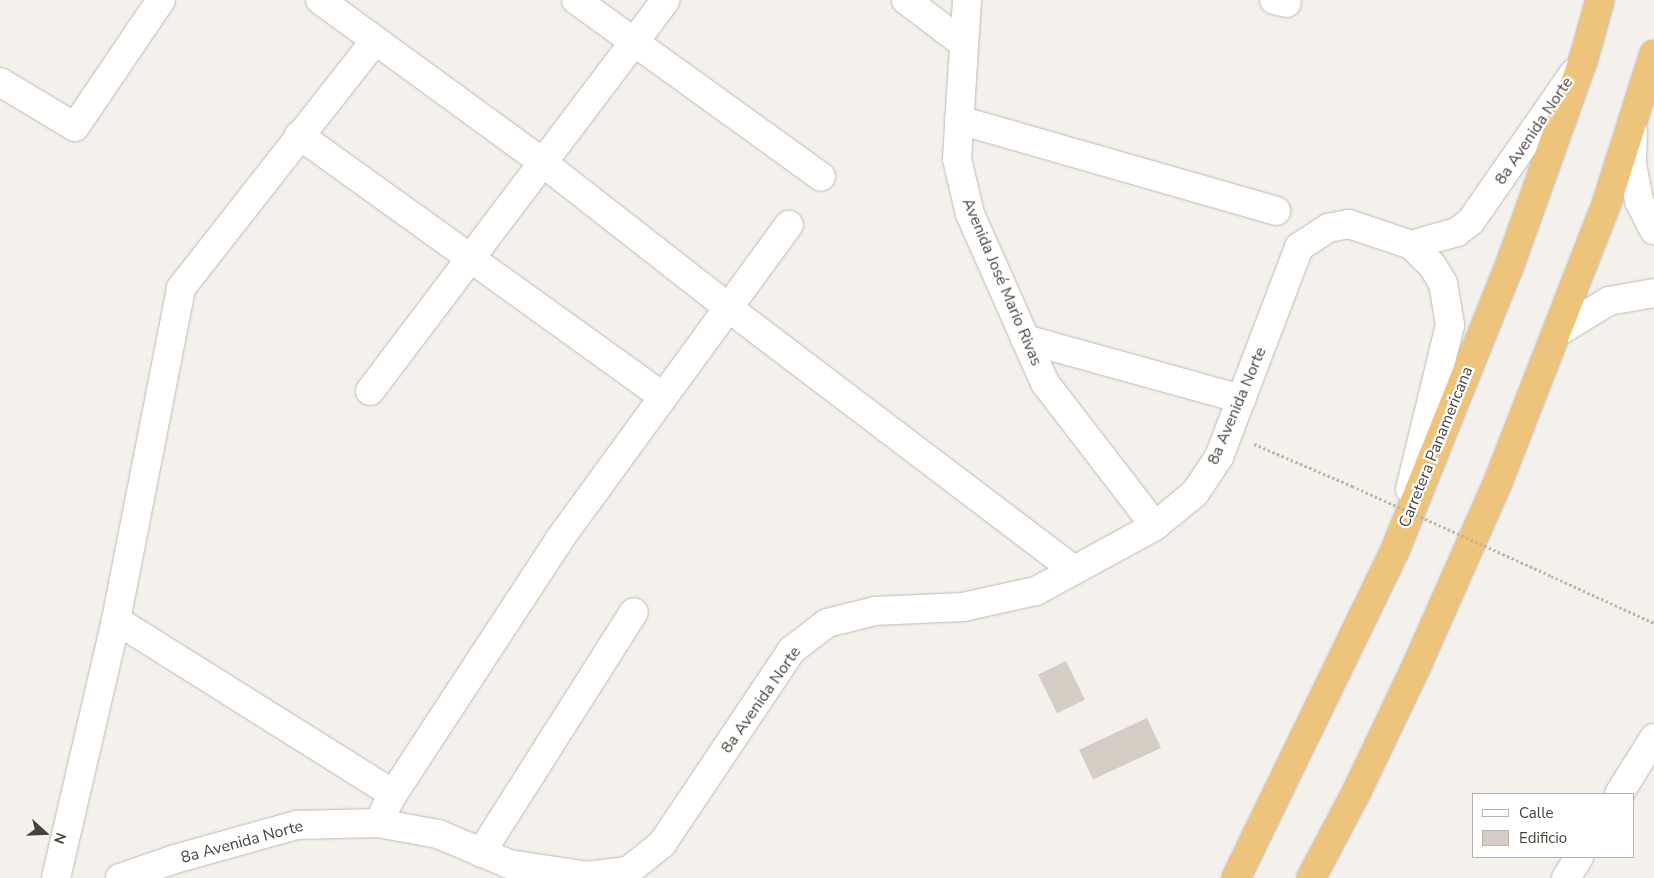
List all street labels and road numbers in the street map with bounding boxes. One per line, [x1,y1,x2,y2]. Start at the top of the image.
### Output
street label: 8a Avenida Norte [1491,74,1577,188]
street label: Avenida José Mario Rivas [958,195,1046,369]
street label: 8a Avenida Norte [1204,344,1270,468]
street label: Carretera Panamericana [1395,364,1477,530]
street label: 8a Avenida Norte [717,643,805,757]
street label: 8a Avenida Norte [179,816,305,868]

